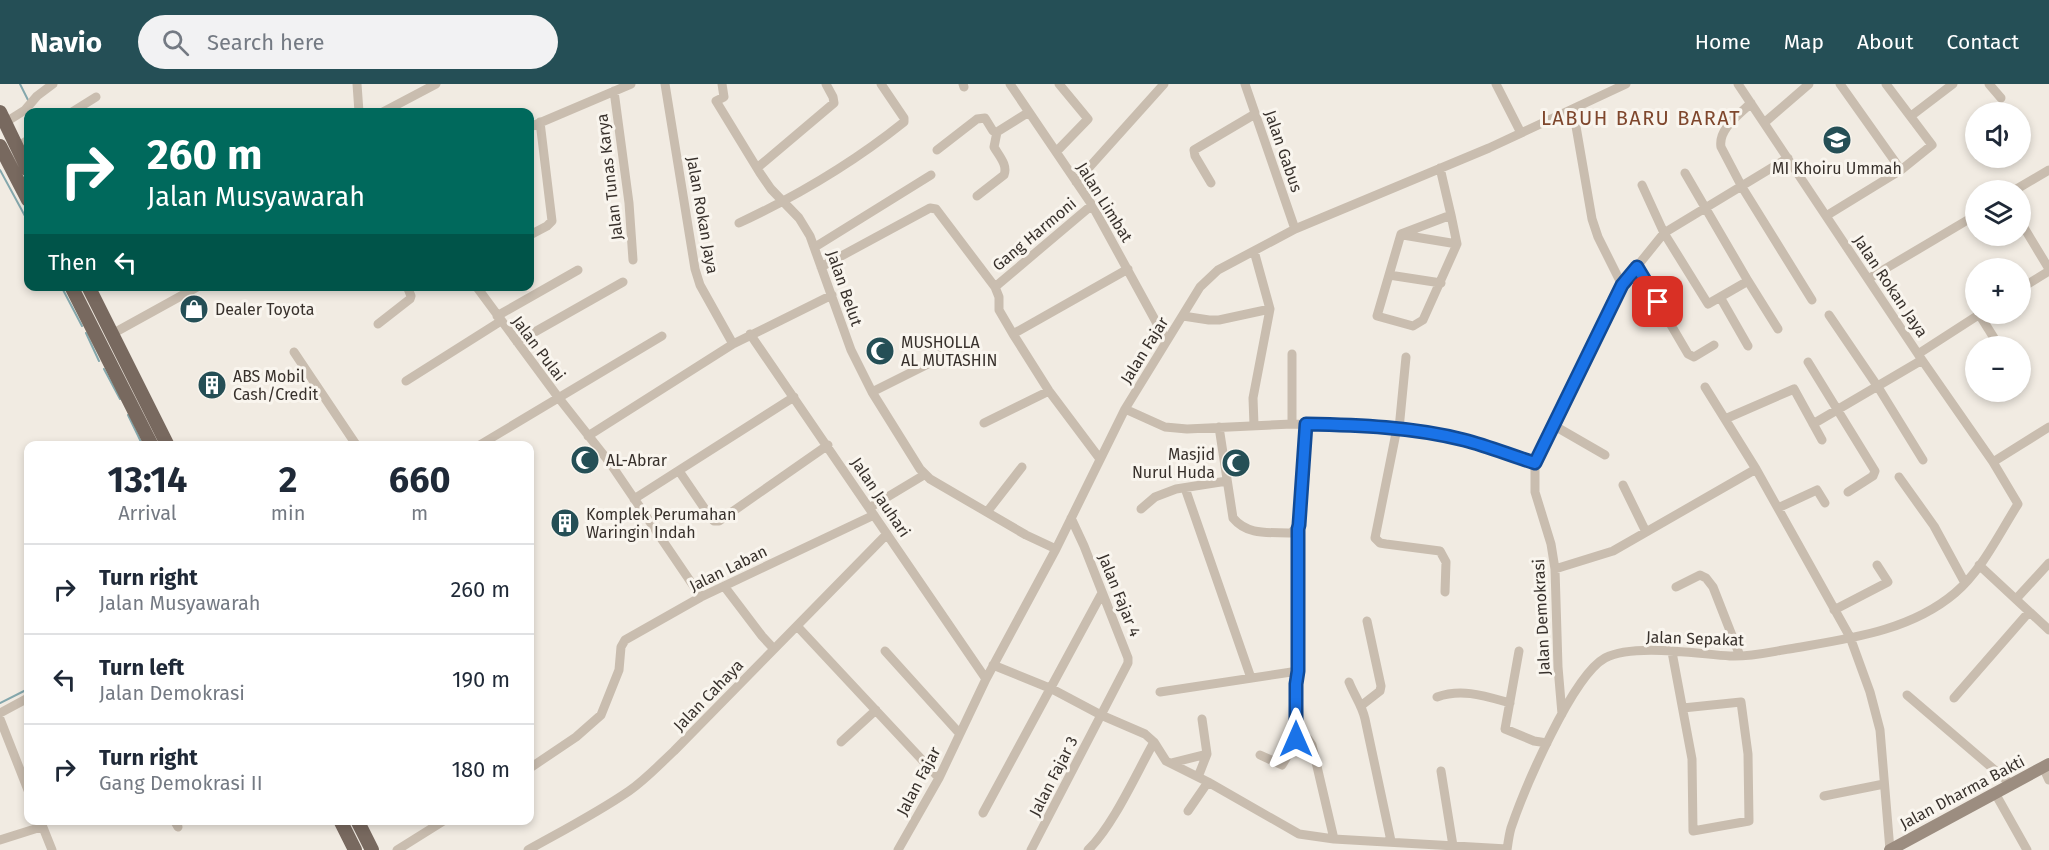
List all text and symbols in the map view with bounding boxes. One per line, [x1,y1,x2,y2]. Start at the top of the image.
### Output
search box [138,15,558,69]
text: Navio [30,26,102,59]
icon: search [159,26,192,59]
text: Search here [207,29,325,56]
text: Home [1695,29,1751,55]
text: Map [1784,29,1824,55]
text: About [1857,29,1914,55]
text: Contact [1947,29,2019,55]
map controls [1965,102,2031,402]
button: sound [1965,102,2031,168]
district label: LABUH BARU BARAT [1541,106,1741,130]
street label: Jalan Gabus [1261,108,1306,195]
street label: Jalan Tunas Karya [592,113,627,241]
school or university icon: MI Khoiru Ummah [1821,124,1853,156]
text: 260 m [147,130,262,180]
icon: right [48,132,126,210]
street label: Jalan Rokan Jaya [683,155,722,275]
street label: Jalan Limbat [1073,159,1137,246]
place label: MI Khoiru Ummah [1772,159,1902,178]
button: layers [1965,180,2031,246]
text: Jalan Musyawarah [147,181,365,213]
street label: Gang Harmoni [989,194,1080,275]
street label: Jalan Rokan Jaya [1849,232,1932,341]
icon: left [109,246,142,279]
street label: Jalan Belut [823,248,866,329]
text: Then [48,249,97,276]
button: + [1965,258,2031,324]
pin [1632,276,1683,327]
icon: arrive [1641,285,1674,318]
shop icon: Dealer Toyota [178,293,210,325]
place label: Dealer Toyota [215,300,314,319]
street label: Jalan Pulai [508,312,569,385]
street label: Jalan Fajar [1116,313,1173,387]
place label: MUSHOLLA AL MUTASHIN [901,333,997,370]
mosque icon: MUSHOLLA AL MUTASHIN [864,335,896,367]
button: − [1965,336,2031,402]
place label: ABS Mobil Cash/Credit [233,367,318,404]
building icon: ABS Mobil Cash/Credit [196,369,228,401]
mosque icon: AL-Abrar [569,444,601,476]
place label: Masjid Nurul Huda [1132,445,1215,482]
mosque icon: Masjid Nurul Huda [1220,447,1252,479]
place label: AL-Abrar [606,451,668,470]
street label: Jalan Jauhari [847,454,914,541]
text: 13:14 [107,458,187,502]
text: 2 [279,458,297,502]
text: 660 [389,458,451,502]
text: Arrival [118,501,177,525]
text: min [271,501,305,525]
text: m [411,501,428,525]
place label: Komplek Perumahan Waringin Indah [586,505,736,542]
building icon: Komplek Perumahan Waringin Indah [549,507,581,539]
street label: Jalan Laban [686,541,770,595]
street label: Jalan Fajar 4 [1094,551,1145,640]
street label: Jalan Demokrasi [1529,558,1554,676]
text: Turn right [99,564,198,591]
icon: right [48,573,81,606]
text: 260 m [450,576,510,603]
text: Jalan Musyawarah [99,591,261,615]
street label: Jalan Sepakat [1646,627,1745,650]
text: Turn left [99,654,184,681]
street label: Jalan Cahaya [670,656,747,735]
icon: left [48,663,81,696]
text: 190 m [452,666,510,693]
text: Jalan Demokrasi [99,681,245,705]
position arrow [1264,707,1328,771]
street label: Jalan Fajar 3 [1025,733,1082,819]
street label: Jalan Fajar [892,743,945,819]
text: Turn right [99,744,198,771]
street label: Jalan Dharma Bakti [1897,752,2028,833]
icon: right [48,753,81,786]
text: 180 m [451,756,510,783]
text: Gang Demokrasi II [99,771,263,795]

